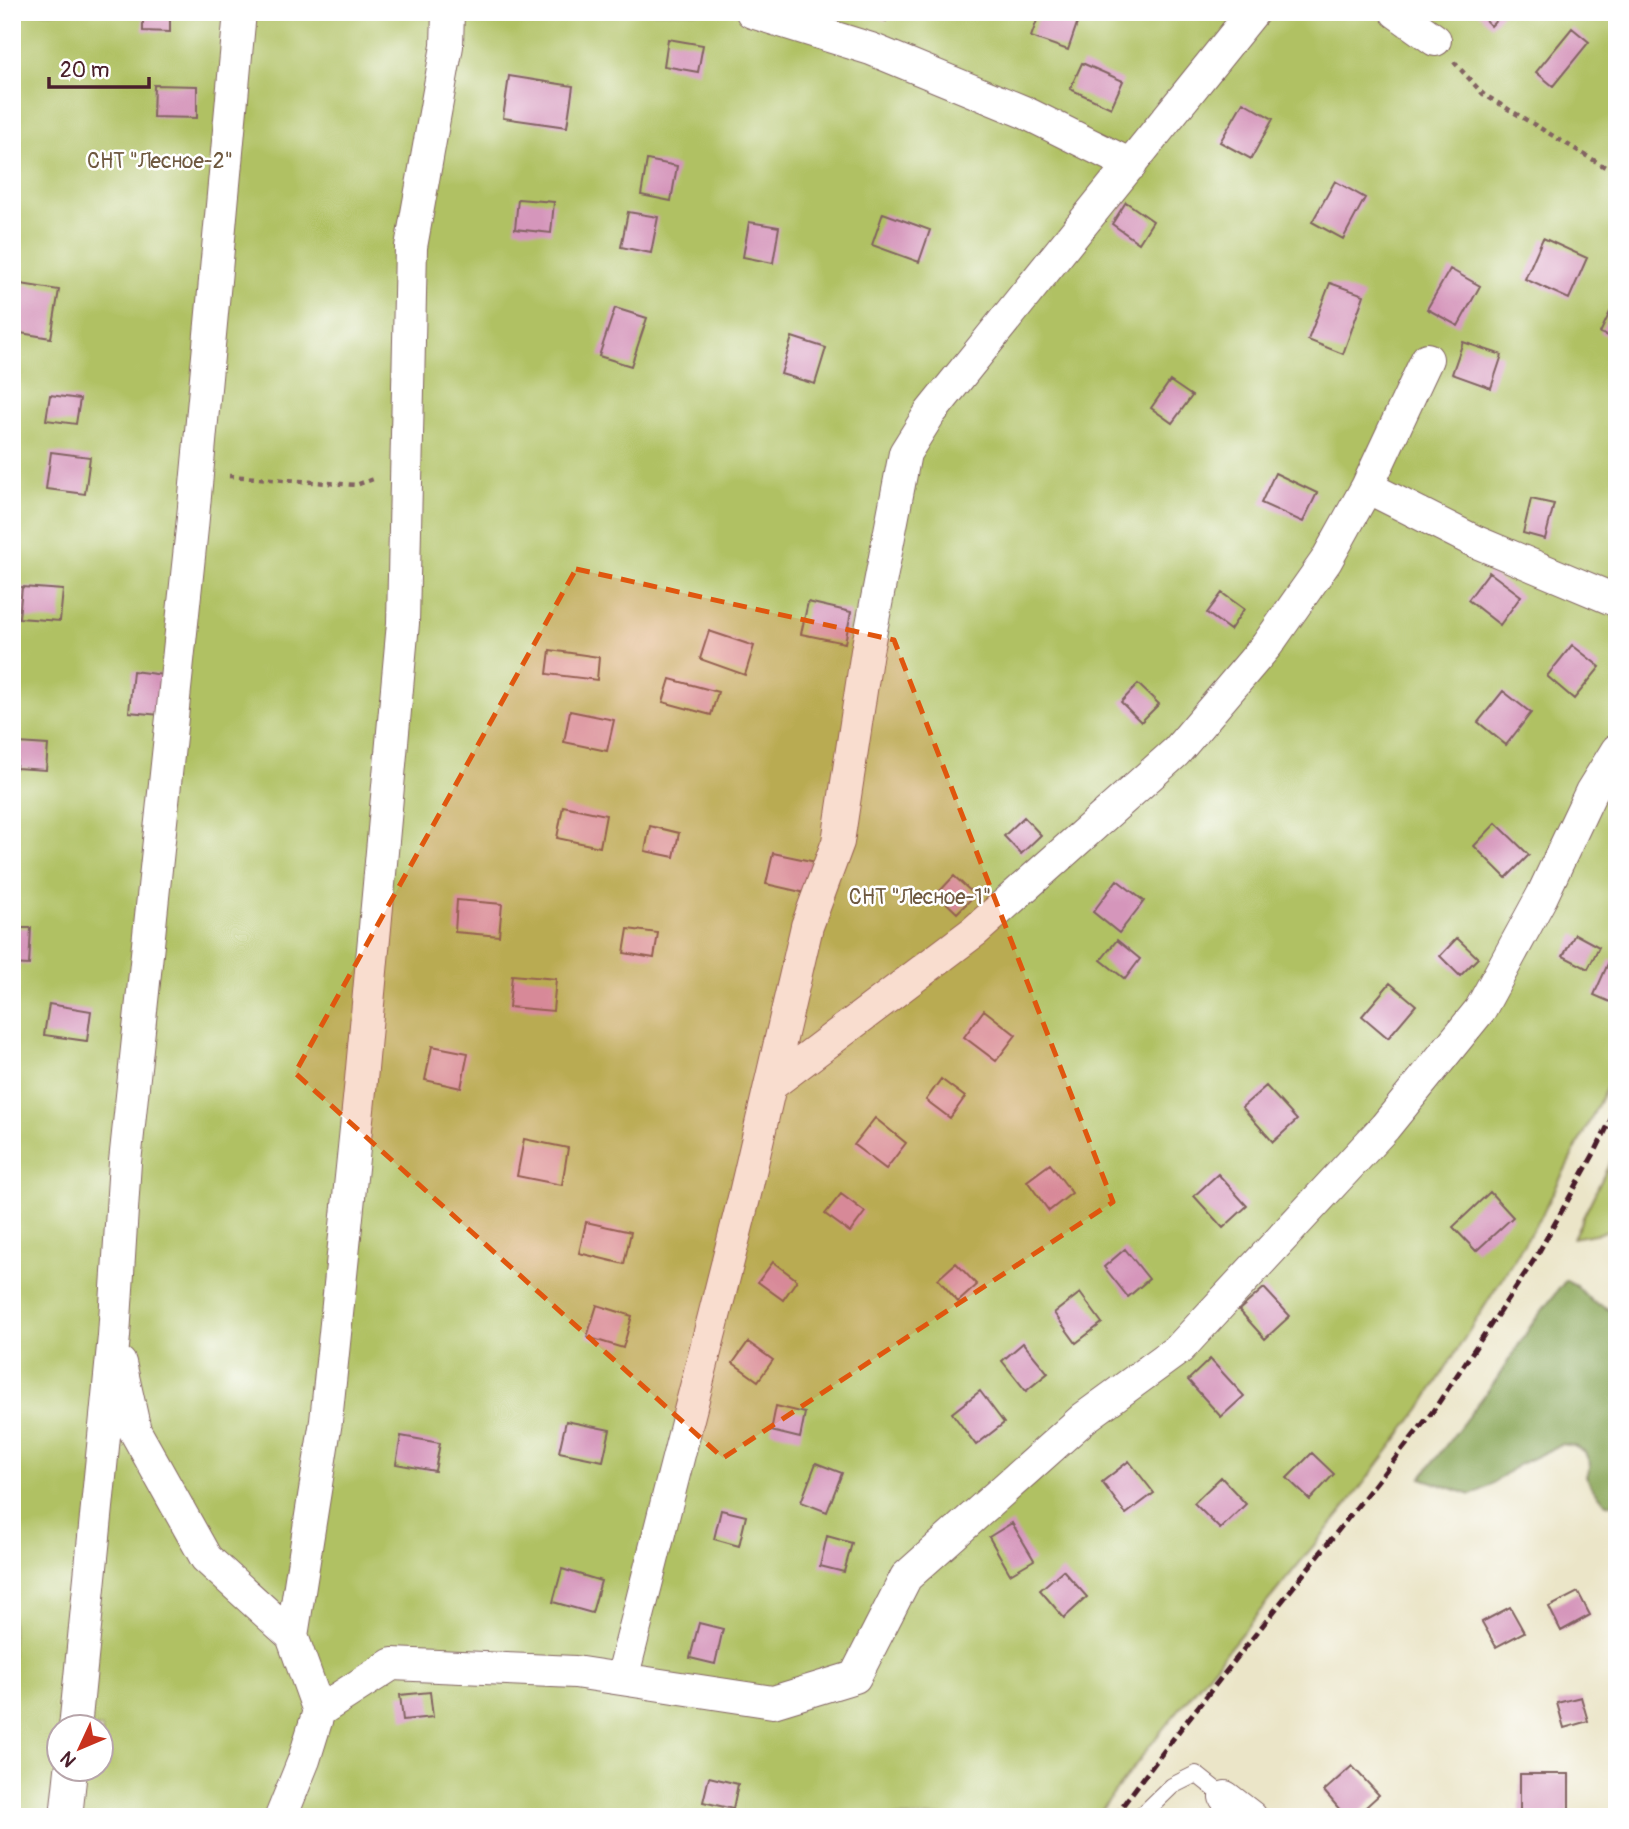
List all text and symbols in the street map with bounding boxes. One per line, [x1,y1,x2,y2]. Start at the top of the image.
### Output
scale bar [49,46,149,90]
text: 20 m [60,57,109,84]
park label: СНТ "Лесное-2" [87,148,233,175]
park label: СНТ "Лесное-1" [849,884,991,911]
north arrow [46,1714,116,1784]
text: N [55,1746,82,1772]

